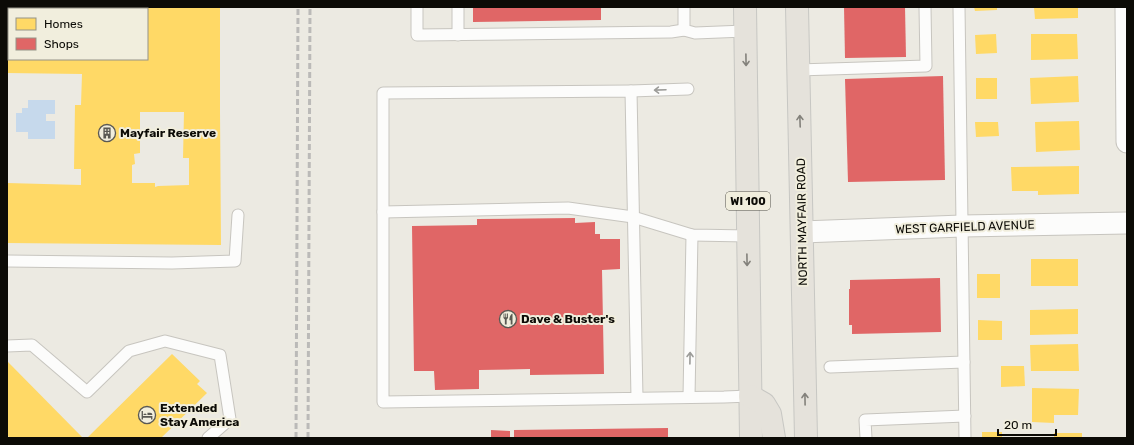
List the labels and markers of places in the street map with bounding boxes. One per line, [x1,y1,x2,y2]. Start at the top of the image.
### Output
building icon: Mayfair Reserve [97,123,117,143]
place label: Mayfair Reserve [120,126,216,140]
restaurant icon: Dave & Buster's [498,309,518,329]
place label: Dave & Buster's [521,312,615,326]
place label: Extended Stay America [160,401,239,429]
hotel icon: Extended Stay America [137,405,157,425]

